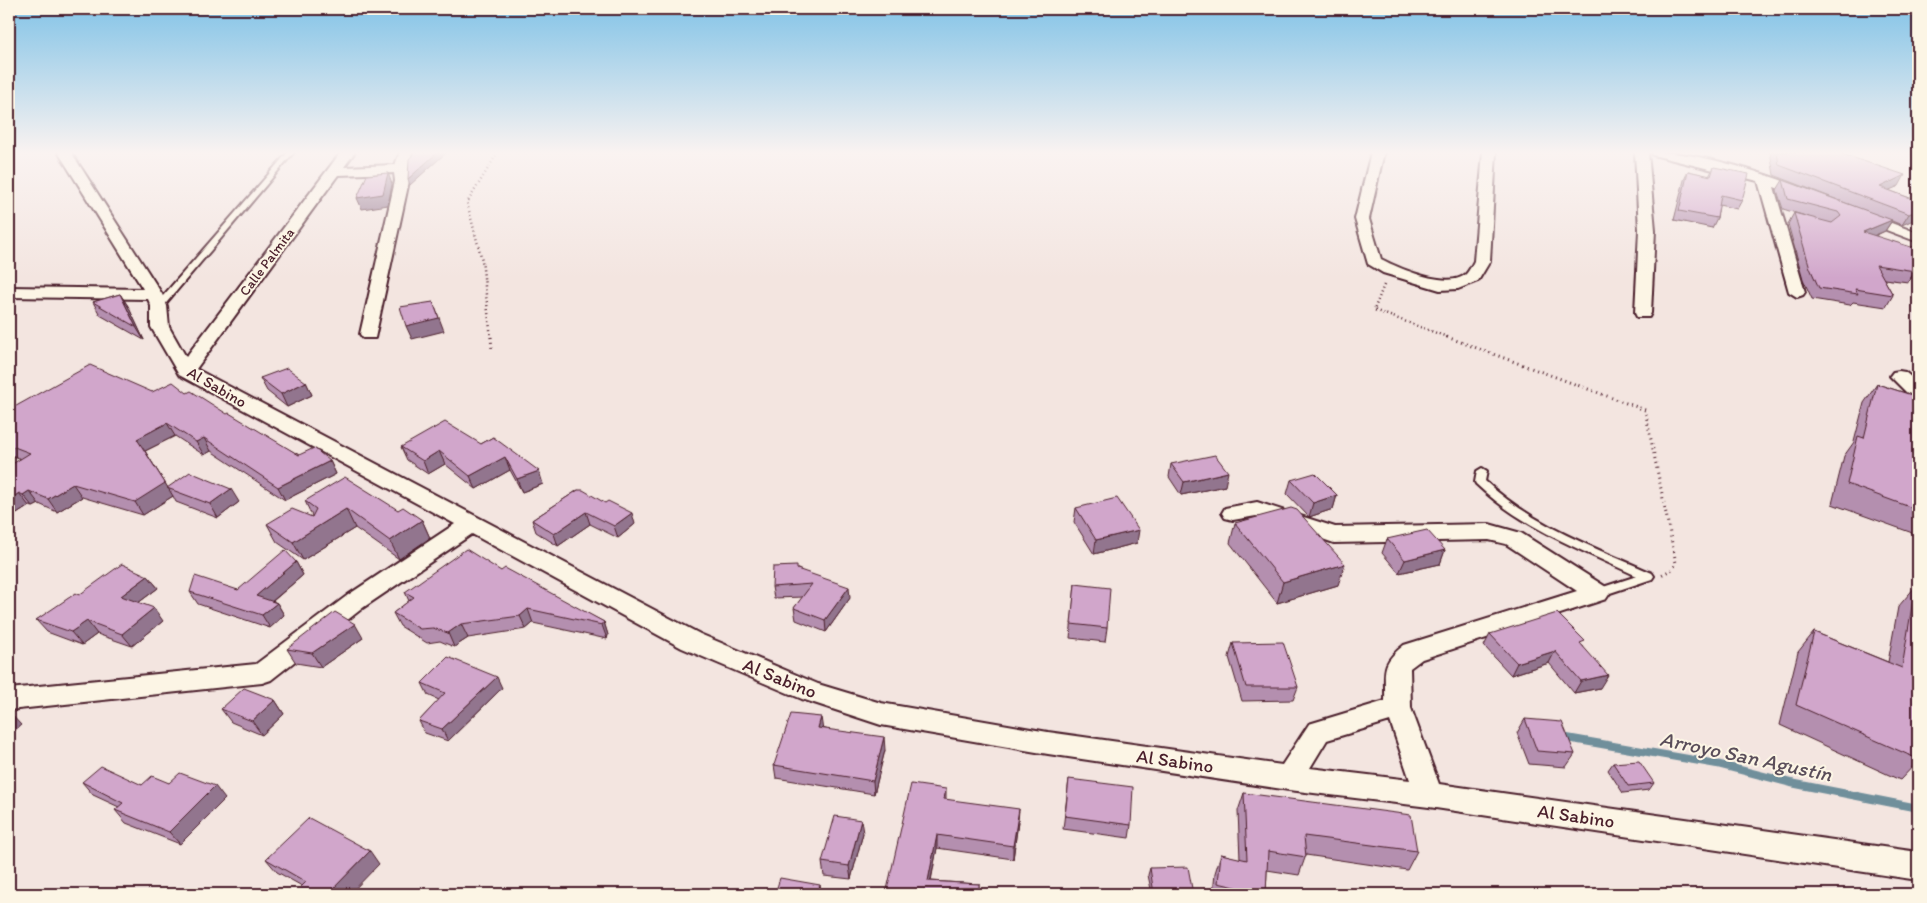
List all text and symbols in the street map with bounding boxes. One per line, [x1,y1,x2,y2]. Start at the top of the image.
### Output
street label: Calle Palmita [236,225,298,299]
street label: Al Sabino [184,362,250,412]
street label: Al Sabino [740,653,820,703]
water label: Arroyo San Agustín [1658,726,1835,787]
street label: Al Sabino [1135,744,1215,778]
street label: Al Sabino [1536,799,1616,833]

